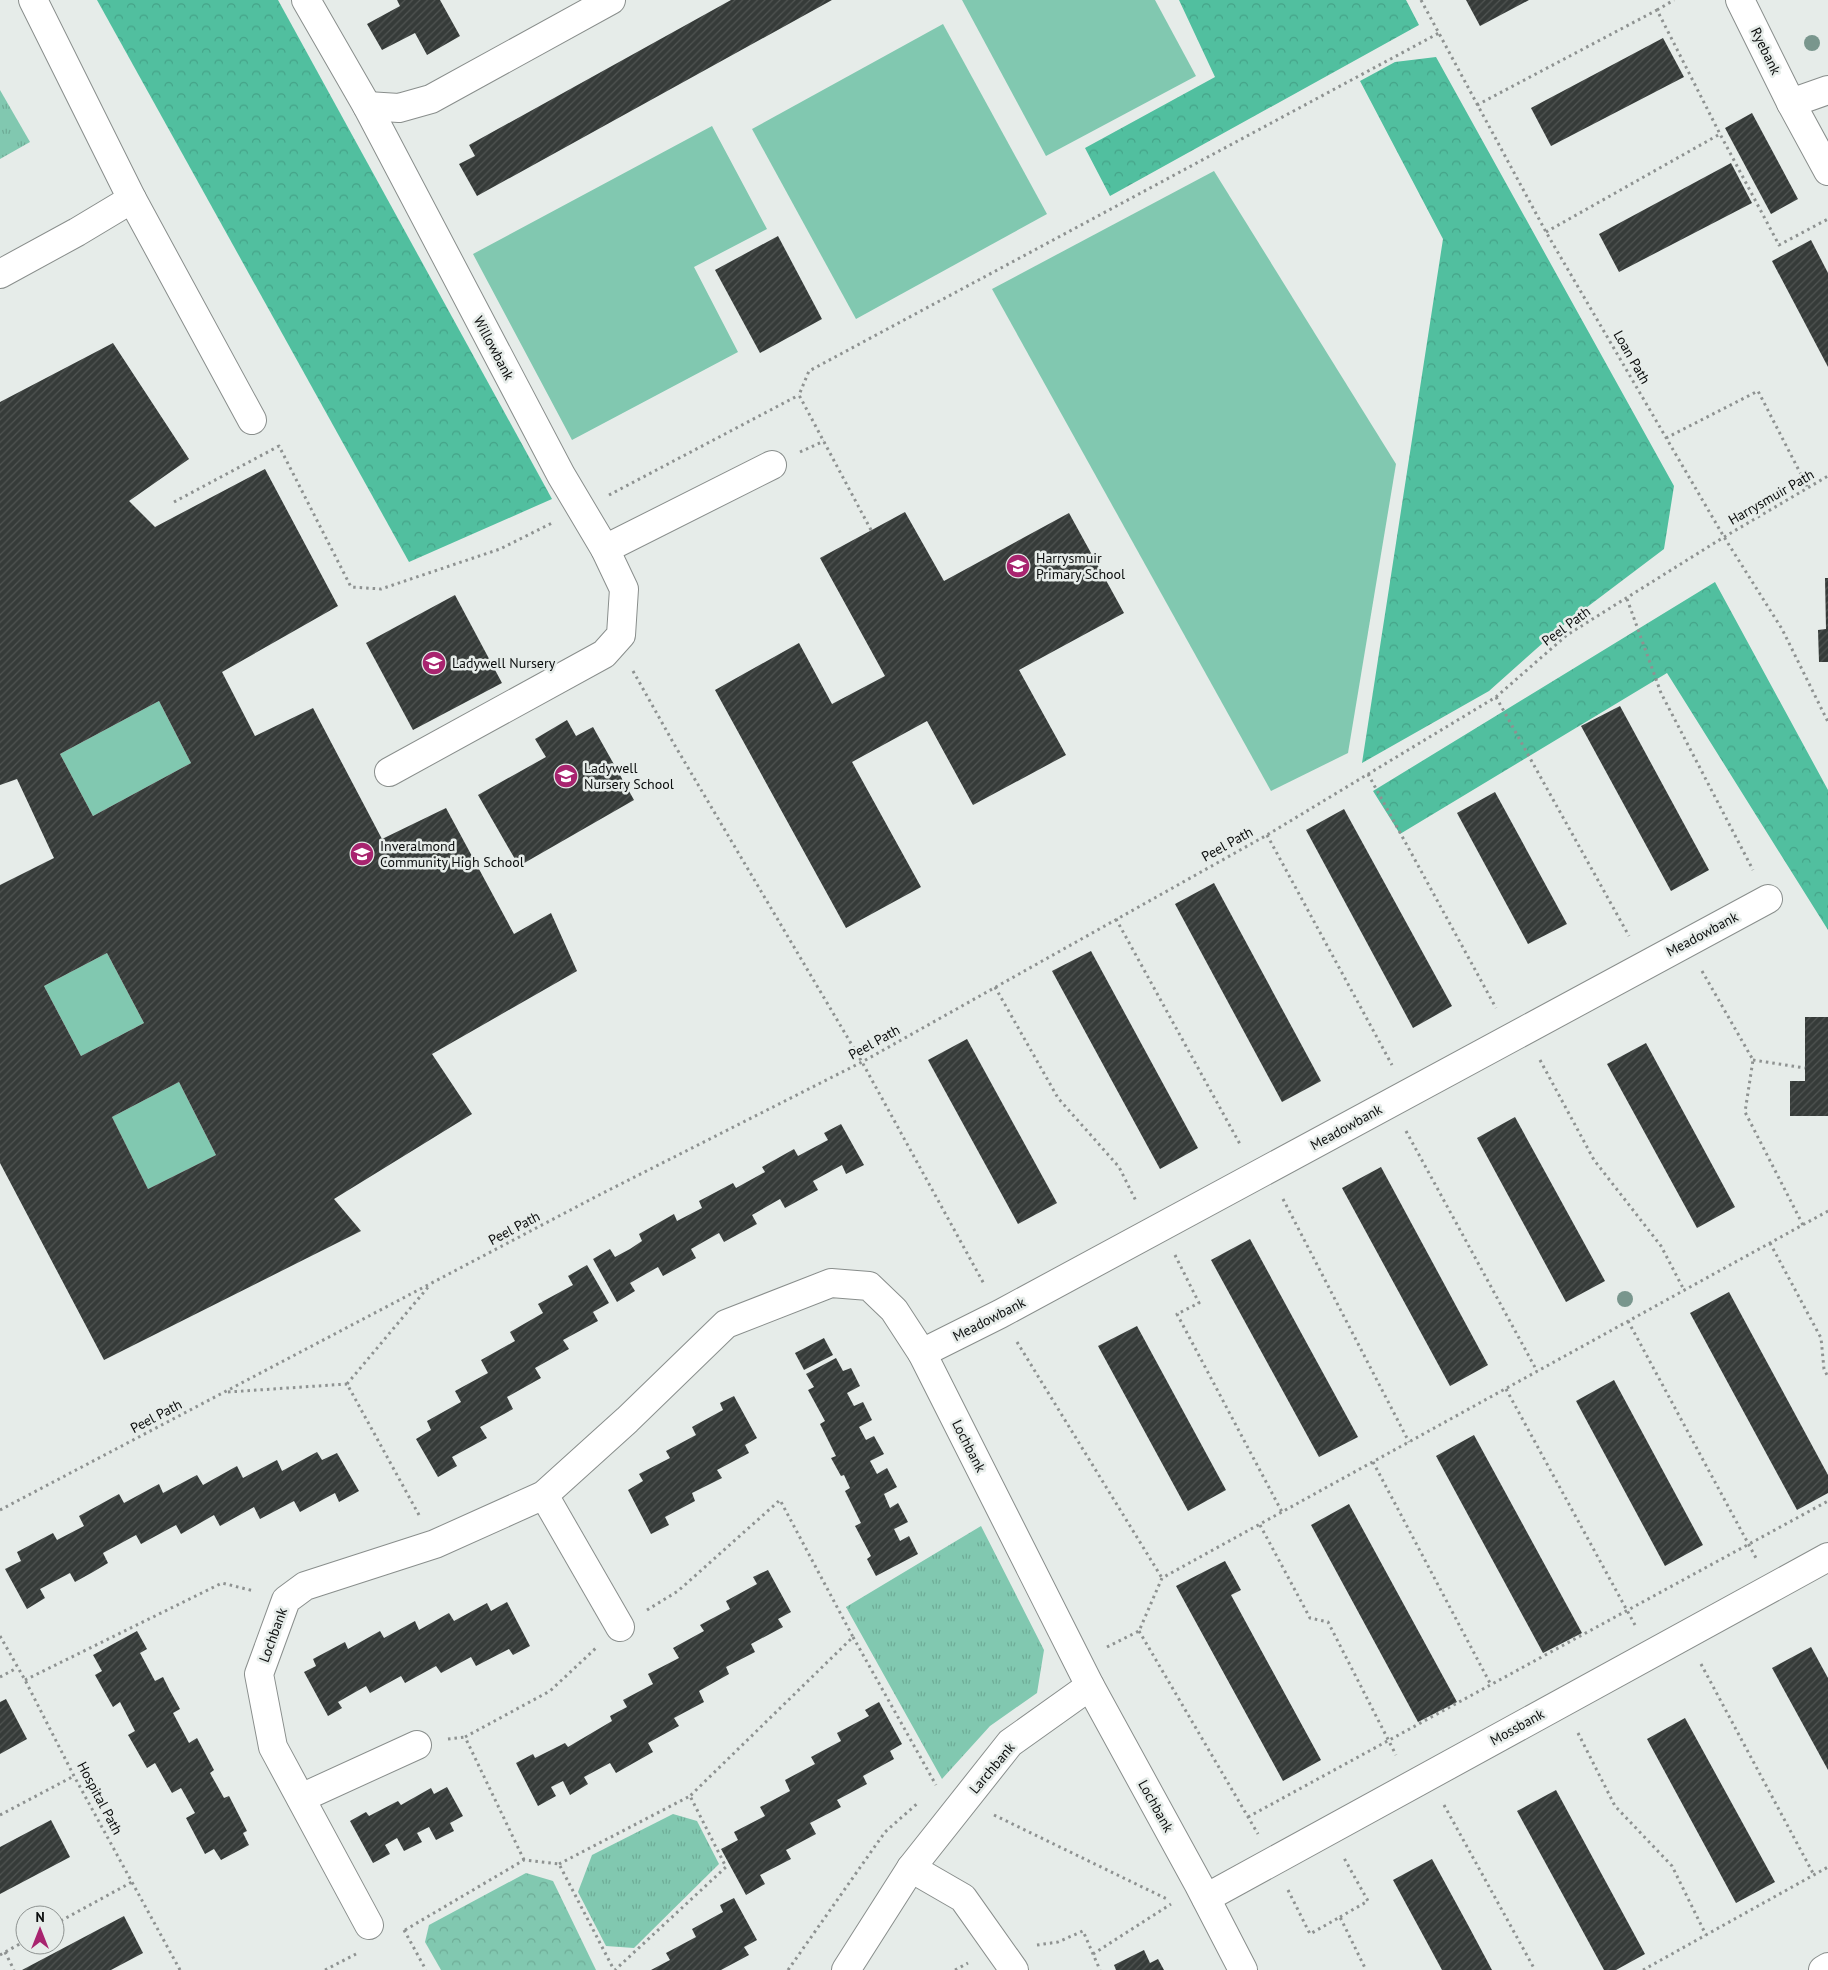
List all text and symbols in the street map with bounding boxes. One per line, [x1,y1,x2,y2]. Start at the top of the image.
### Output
street label: Ryebank [1747,24,1785,78]
street label: Willowbank [470,313,519,383]
street label: Loan Path [1609,327,1655,387]
street label: Harrysmuir Path [1725,465,1817,529]
place label: Harrysmuir Primary School [1036,549,1125,583]
school or university icon: Harrysmuir Primary School [1005,553,1031,579]
street label: Peel Path [1538,602,1594,650]
school or university icon: Ladywell Nursery [421,650,447,676]
place label: Ladywell Nursery [452,654,556,672]
place label: Ladywell Nursery School [584,759,674,793]
school or university icon: Ladywell Nursery School [553,763,579,789]
street label: Peel Path [1198,823,1256,865]
place label: Inveralmond Community High School [380,837,524,871]
school or university icon: Inveralmond Community High School [349,841,375,867]
street label: Meadowbank [1663,907,1741,961]
street label: Peel Path [845,1021,903,1063]
street label: Meadowbank [1307,1100,1385,1154]
street label: Peel Path [485,1207,543,1249]
street label: Meadowbank [950,1293,1029,1345]
street label: Peel Path [127,1395,185,1437]
street label: Lochbank [948,1417,990,1476]
street label: Lochbank [255,1605,291,1665]
street label: Mossbank [1487,1705,1548,1749]
street label: Larchbank [965,1738,1019,1797]
street label: Hospital Path [73,1758,127,1838]
street label: Lochbank [1134,1777,1178,1835]
north arrow [15,1905,65,1955]
text: N [35,1908,45,1926]

